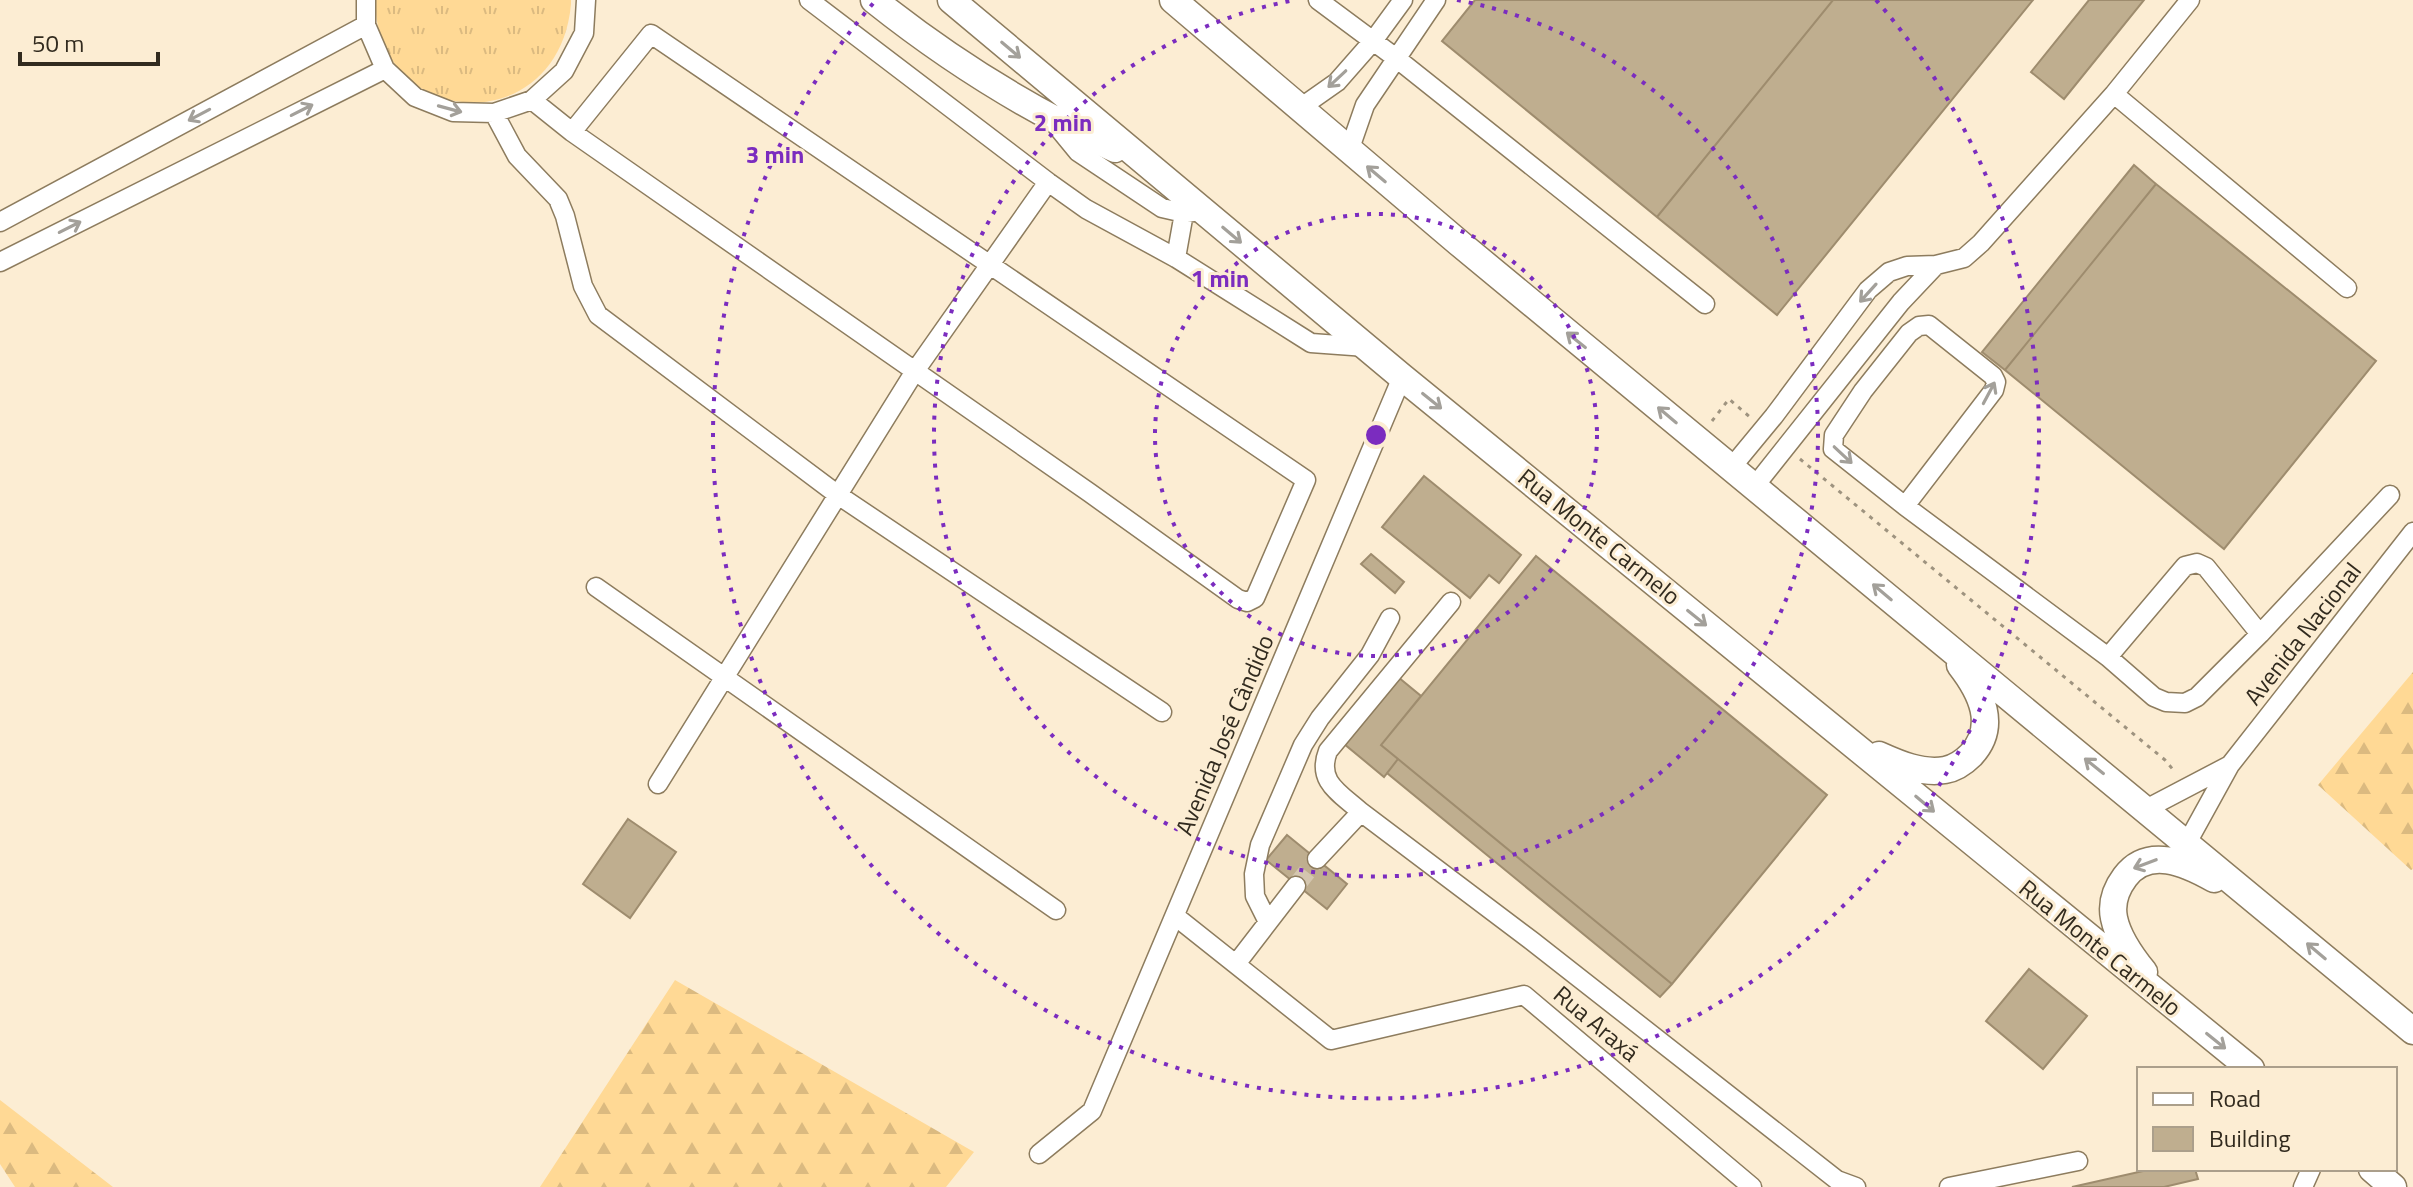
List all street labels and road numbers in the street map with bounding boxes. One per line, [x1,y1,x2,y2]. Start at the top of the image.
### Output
street label: Rua Monte Carmelo [1511,459,1689,613]
street label: Avenida Nacional [2235,554,2370,712]
street label: Avenida José Cândido [1166,629,1283,841]
street label: Rua Monte Carmelo [2012,870,2190,1024]
street label: Rua Araxá [1546,977,1647,1070]

